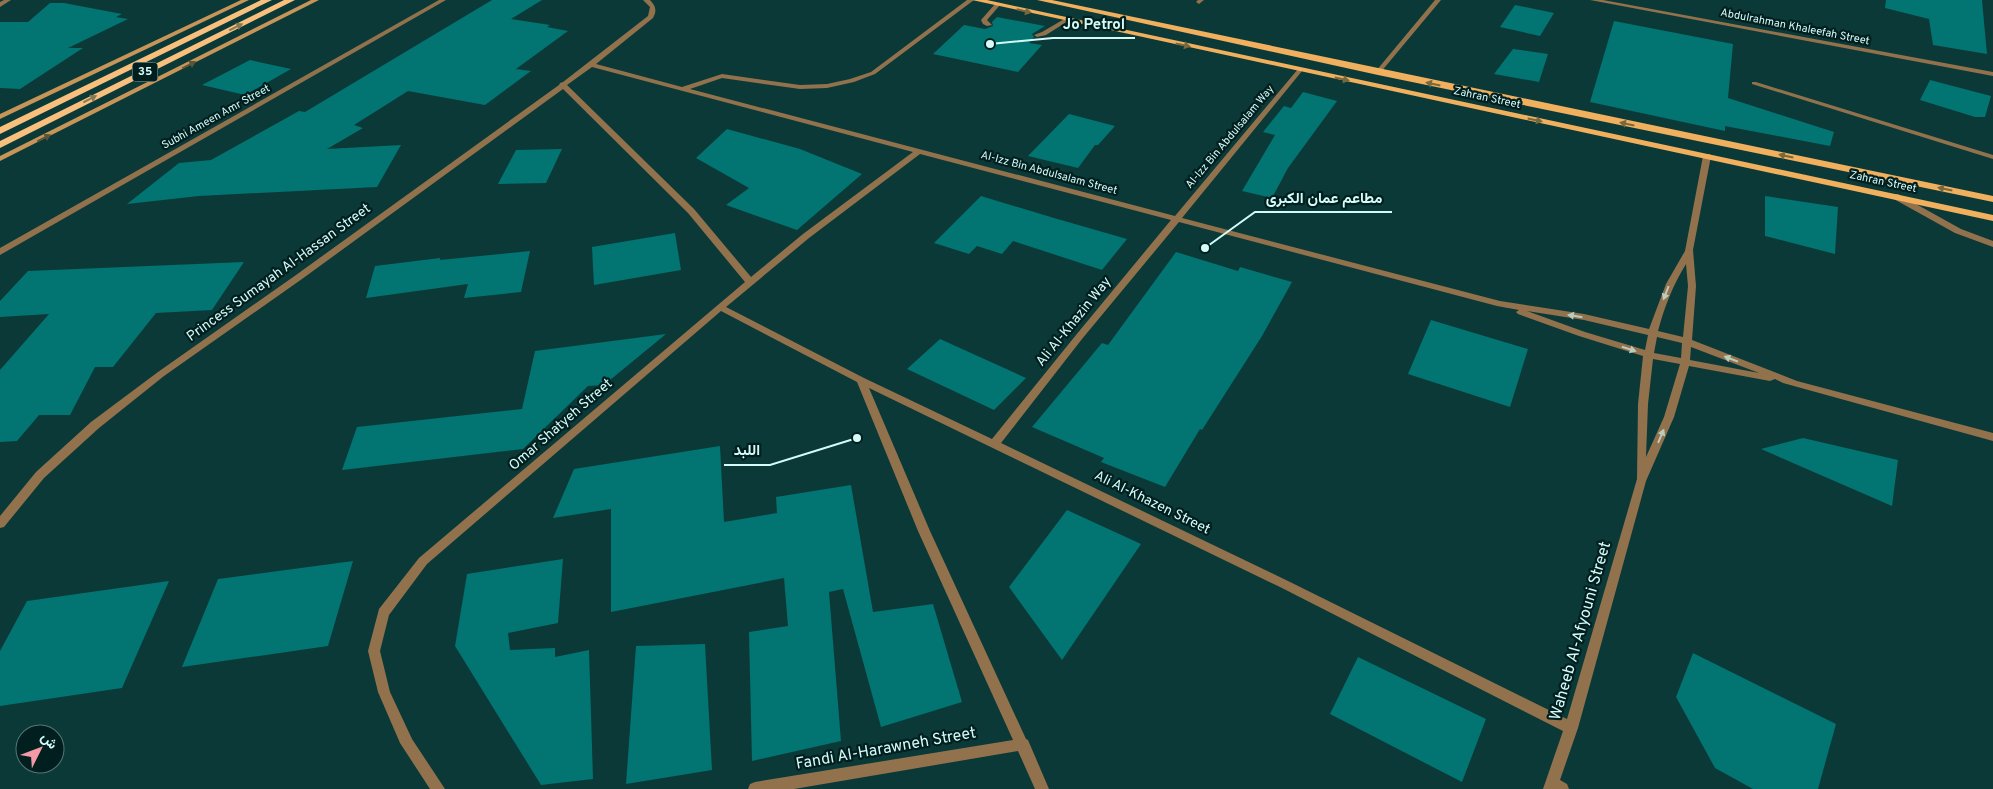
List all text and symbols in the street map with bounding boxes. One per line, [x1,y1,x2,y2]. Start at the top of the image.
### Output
street label: Abdulrahman Khaleefah Street [1719,6,1871,48]
one-way arrow [1017,7,1032,15]
callout: Jo Petrol [1053,8,1135,38]
text: Jo Petrol [1063,16,1125,35]
one-way arrow [229,23,243,31]
one-way arrow [1175,41,1190,49]
one-way arrow [182,61,196,69]
road number: 35 [132,62,158,82]
one-way arrow [1334,75,1349,83]
one-way arrow [1425,79,1441,87]
street label: Subhi Ameen Amr Street [159,81,273,153]
street label: Al-Izz Bin Abdulsalam Way [1183,82,1277,192]
street label: Zahran Street [1452,84,1522,112]
one-way arrow [83,95,98,104]
one-way arrow [1527,116,1543,124]
one-way arrow [1619,119,1635,127]
one-way arrow [36,133,51,142]
street label: Al-Izz Bin Abdulsalam Street [979,148,1119,198]
one-way arrow [1778,152,1794,160]
street label: Zahran Street [1848,168,1918,196]
callout: مطاعم عمان الكبرى [1255,182,1392,212]
one-way arrow [1938,185,1953,193]
text: مطاعم عمان الكبرى [1266,190,1382,209]
street label: Princess Sumayah Al-Hassan Street [184,201,374,345]
street label: Ali Al-Khazin Way [1033,274,1115,370]
one-way arrow [1662,286,1670,301]
one-way arrow [1566,311,1582,319]
one-way arrow [1622,345,1637,353]
one-way arrow [1723,355,1738,363]
street label: Omar Shatyeh Street [506,375,616,475]
one-way arrow [1657,429,1665,443]
callout: اللبد [724,435,770,465]
text: اللبد [734,442,760,461]
street label: Ali Al-Khazen Street [1091,468,1213,538]
street label: Waheeb Al-Afyouni Street [1546,539,1616,723]
street label: Fandi Al-Harawneh Street [794,723,978,775]
north arrow [15,724,65,774]
text: ش [37,729,61,753]

